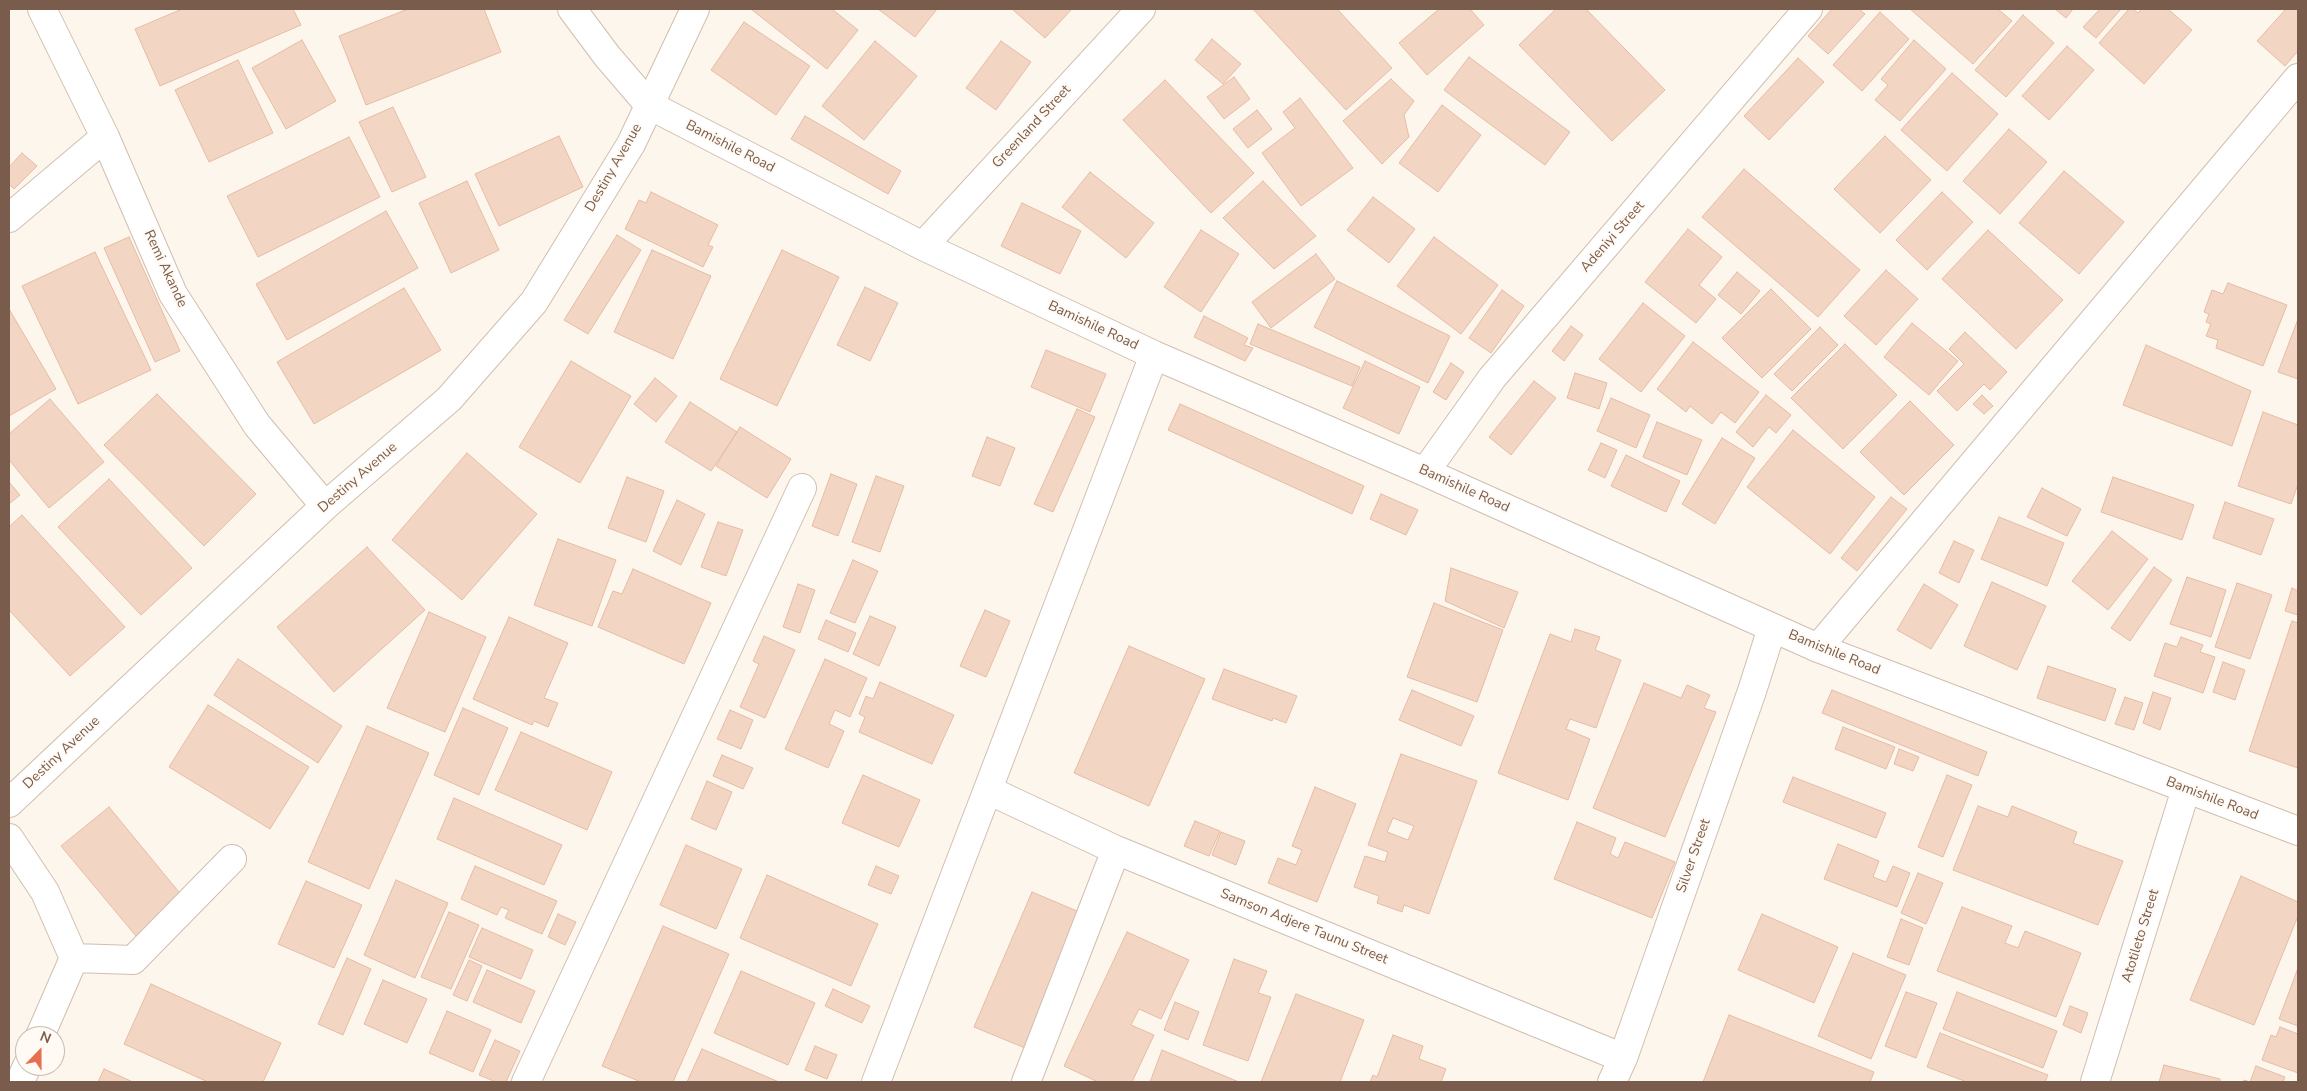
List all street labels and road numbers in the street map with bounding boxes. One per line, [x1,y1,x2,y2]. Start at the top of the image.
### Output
street label: Greenland Street [989,82,1075,172]
street label: Bamishile Road [683,117,777,177]
street label: Destiny Avenue [582,121,646,215]
street label: Adeniyi Street [1577,198,1649,276]
street label: Remi Akande [140,228,190,310]
street label: Bamishile Road [1045,298,1141,354]
street label: Destiny Avenue [315,439,401,517]
street label: Bamishile Road [1416,461,1512,517]
street label: Bamishile Road [1786,627,1882,679]
street label: Destiny Avenue [20,713,104,793]
street label: Bamishile Road [2163,774,2261,824]
street label: Silver Street [1673,817,1715,895]
street label: Samson Adjere Taunu Street [1218,886,1390,968]
street label: Atotileto Street [2119,887,2163,985]

